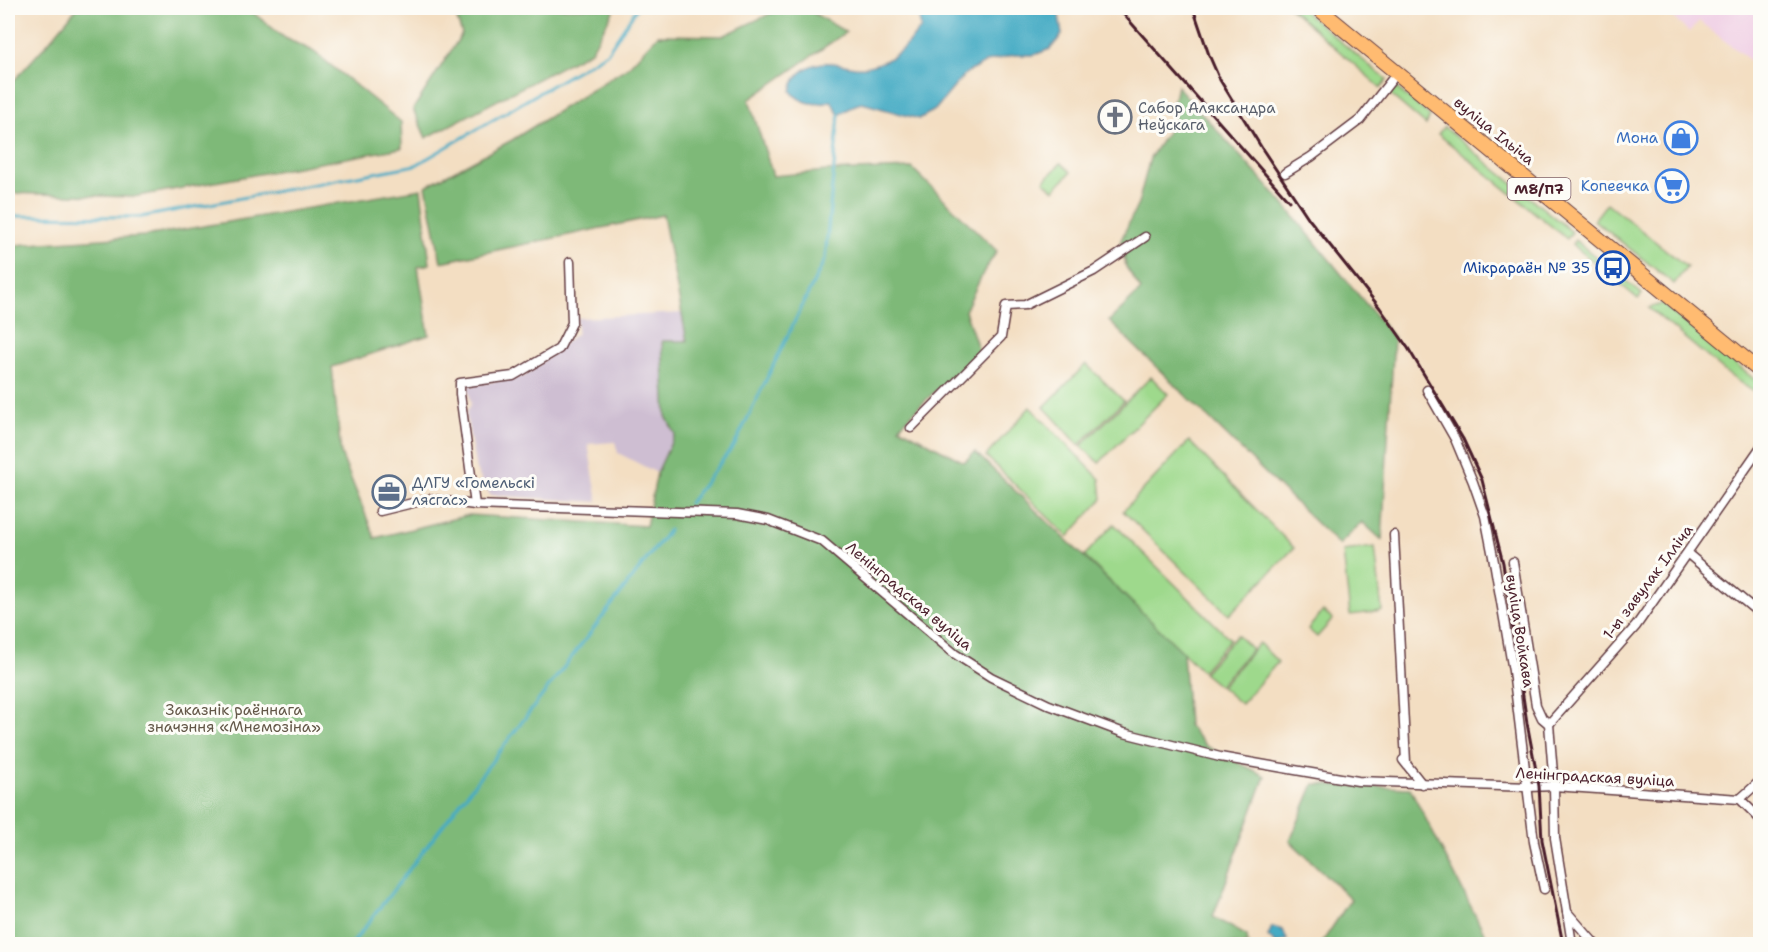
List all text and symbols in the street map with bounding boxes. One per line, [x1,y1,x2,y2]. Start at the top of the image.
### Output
street label: вуліца Ільіча [1450,92,1539,170]
place label: Сабор Аляксандра Неўскага [1138,98,1276,135]
church icon: Сабор Аляксандра Неўскага [1097,99,1133,135]
shop icon: Мона [1663,120,1699,156]
place label: Мона [1616,128,1659,148]
supermarket icon: Копеечка [1654,168,1690,204]
place label: Копеечка [1581,176,1650,196]
road number: М8/П7 [1508,178,1570,200]
bus stop icon: Мікрараён № 35 [1595,250,1631,286]
place label: Мікрараён № 35 [1463,258,1590,278]
place label: ДЛГУ «Гомельскі лясгас» [412,473,535,510]
office icon: ДЛГУ «Гомельскі лясгас» [371,474,407,510]
street label: 1-ы завулак Ілліча [1598,520,1698,643]
street label: Ленінградская вуліца [842,537,977,655]
street label: вуліца Войкава [1501,573,1539,690]
park label: Заказнік раённага значэння «Мнемозіна» [147,700,321,737]
street label: Ленінградская вуліца [1515,763,1676,791]

